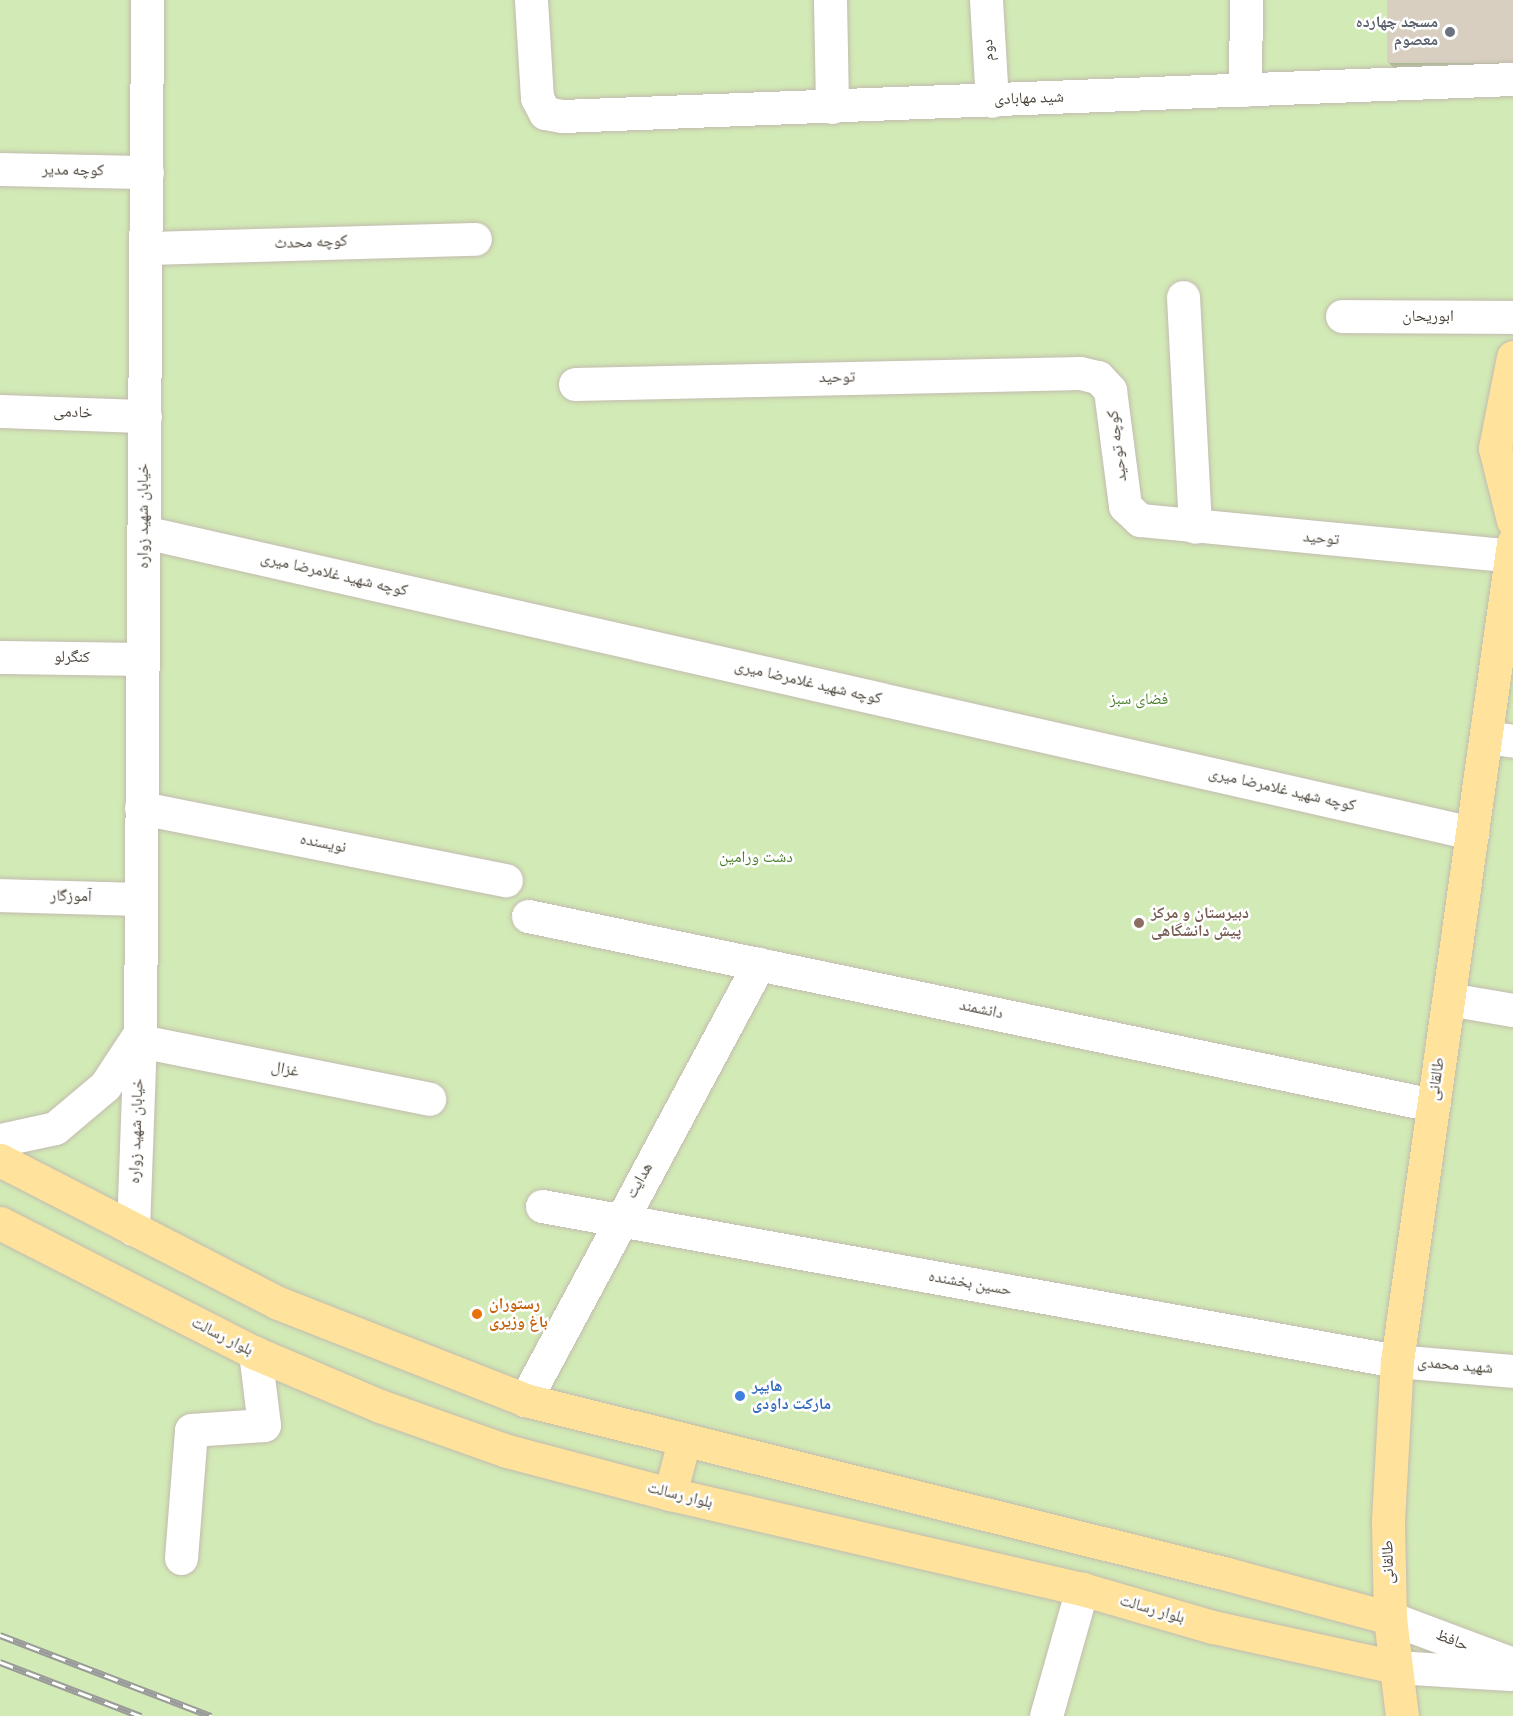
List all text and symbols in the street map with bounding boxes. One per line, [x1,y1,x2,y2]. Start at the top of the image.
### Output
place label: مسجد چهارده معصوم [1356,13,1438,51]
marker: مسجد چهارده معصوم [1443,25,1457,39]
street label: دوم [979,38,999,62]
street label: شید مهابادی [994,88,1064,110]
street label: کوچه مدیر [42,161,104,181]
street label: کوچه محدث [274,232,348,254]
street label: ابوریحان [1402,307,1454,327]
street label: توحید [819,368,855,388]
street label: خادمی [53,403,93,423]
street label: کوچه توحید [1104,409,1132,483]
street label: خیابان شهید زواره [134,463,154,569]
street label: توحید [1302,528,1340,550]
street label: کوچه شهید غلامرضا میری [259,549,409,601]
street label: کنگرلو [54,648,90,668]
street label: کوچه شهید غلامرضا میری [733,657,883,709]
park label: فضای سبز [1110,690,1168,710]
street label: کوچه شهید غلامرضا میری [1207,764,1357,816]
street label: نویسنده [298,830,348,858]
park label: دشت ورامین [719,848,793,868]
street label: آموزگار [50,887,92,907]
place label: دبیرستان و مرکز پیش دانشگاهی [1151,904,1249,942]
marker: دبیرستان و مرکز پیش دانشگاهی [1132,916,1146,930]
street label: دانشمند [957,996,1005,1024]
street label: طالقانی [1424,1056,1450,1102]
street label: غزال [269,1058,301,1082]
street label: خیابان شهید زواره [126,1078,148,1184]
street label: هدایت [622,1160,658,1202]
street label: حسین بخشنده [927,1267,1013,1301]
place label: رستوران باغ وزیری [489,1295,548,1333]
marker: رستوران باغ وزیری [470,1307,484,1321]
street label: بلوار رسالت [188,1313,256,1361]
street label: شهید محمدی [1416,1353,1494,1379]
place label: هایپر مارکت داودی [752,1377,831,1415]
marker: هایپر مارکت داودی [733,1389,747,1403]
street label: بلوار رسالت [645,1479,715,1513]
street label: طالقانی [1379,1540,1399,1584]
street label: بلوار رسالت [1117,1592,1187,1628]
street label: حافظ [1433,1626,1471,1656]

